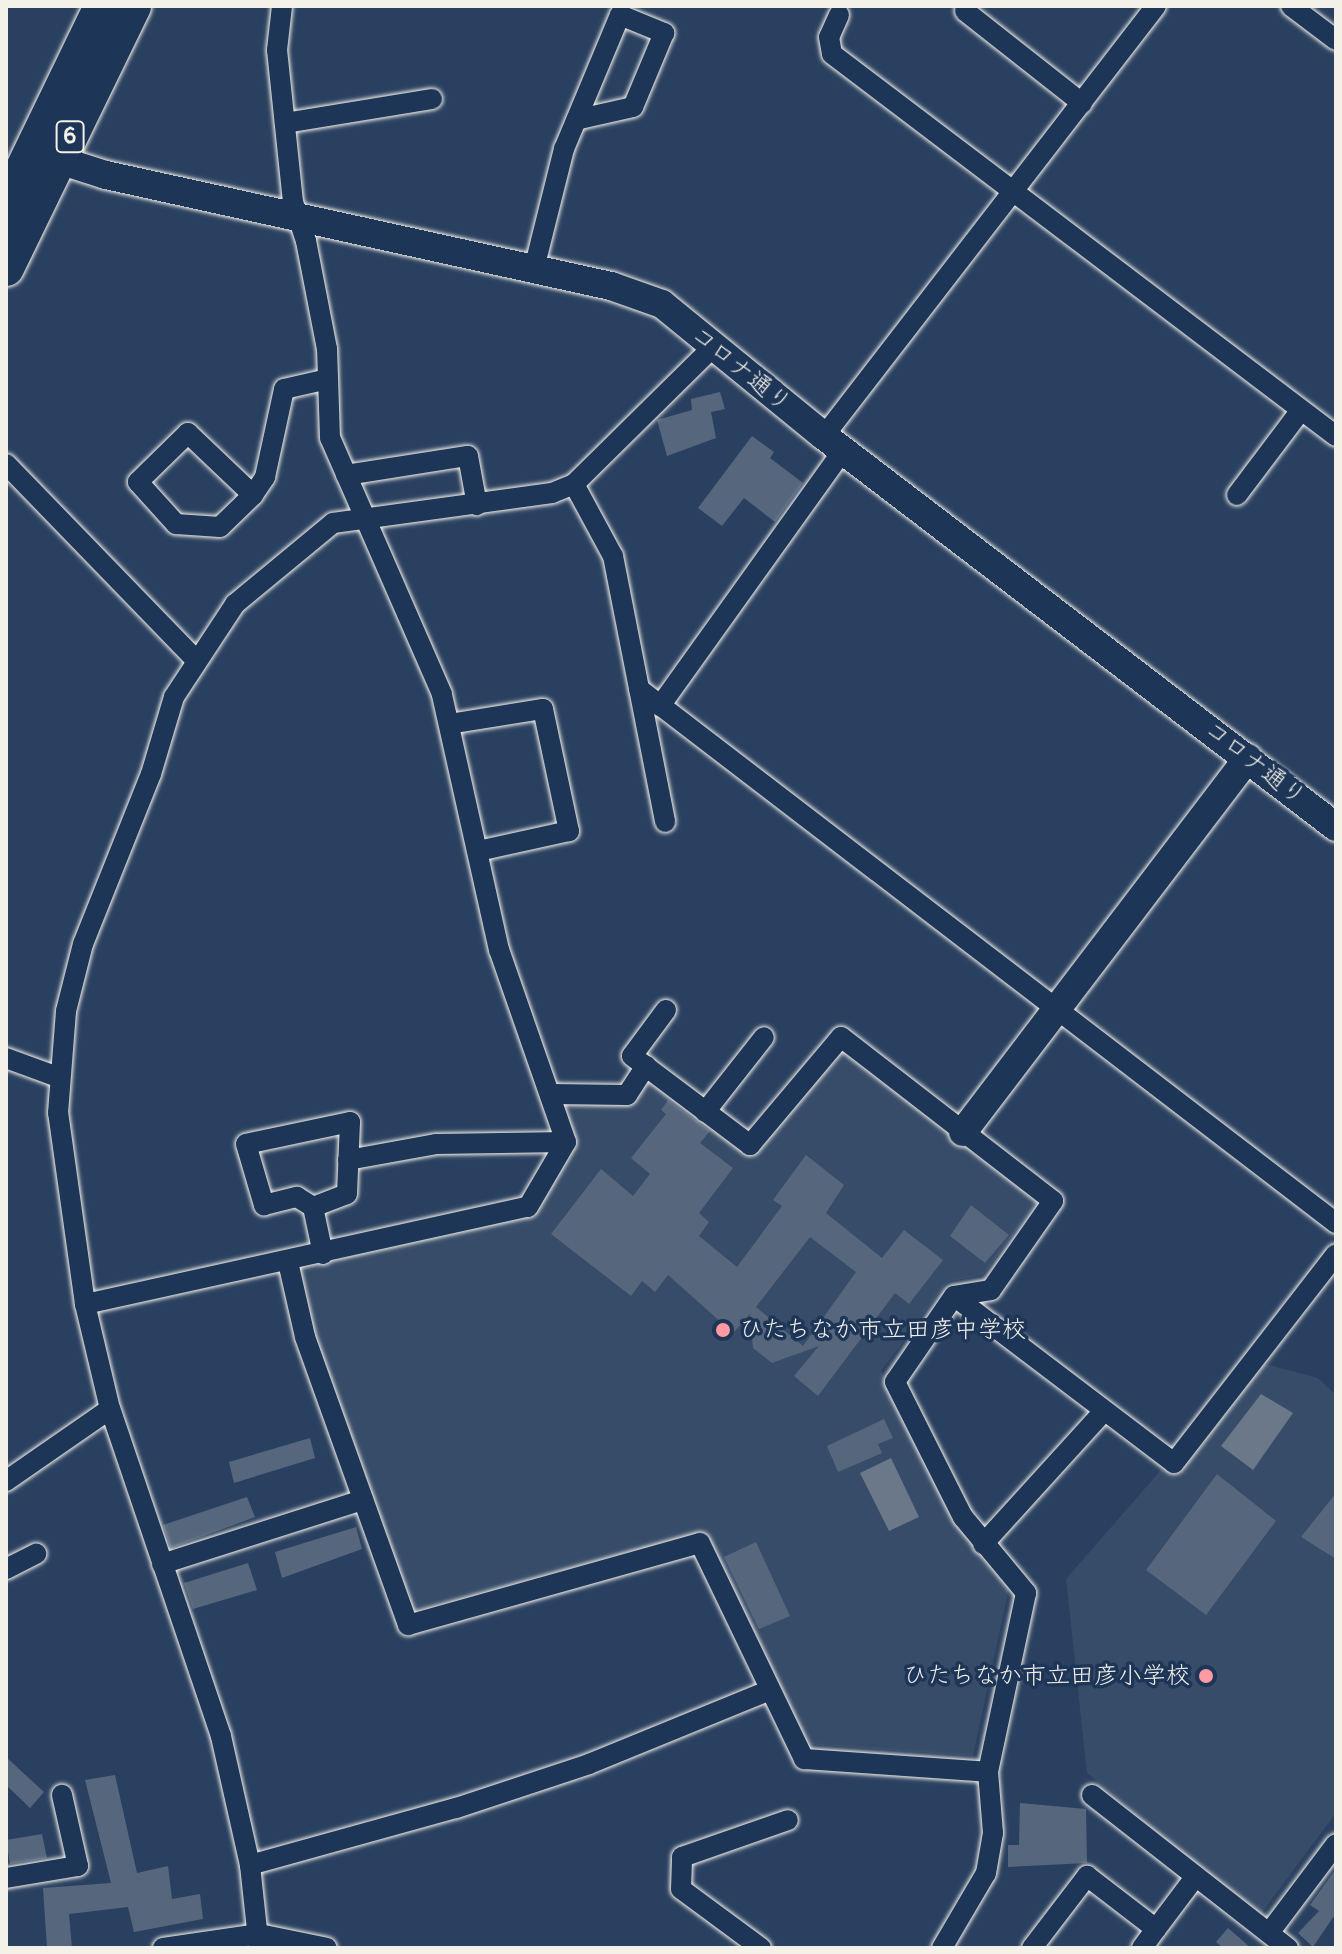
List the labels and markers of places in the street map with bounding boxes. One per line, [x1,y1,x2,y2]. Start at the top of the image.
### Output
place label: ひたちなか市立田彦中学校 [739,1316,1027,1344]
marker: ひたちなか市立田彦中学校 [714,1321,732,1339]
place label: ひたちなか市立田彦小学校 [902,1662,1190,1690]
marker: ひたちなか市立田彦小学校 [1197,1667,1215,1685]

